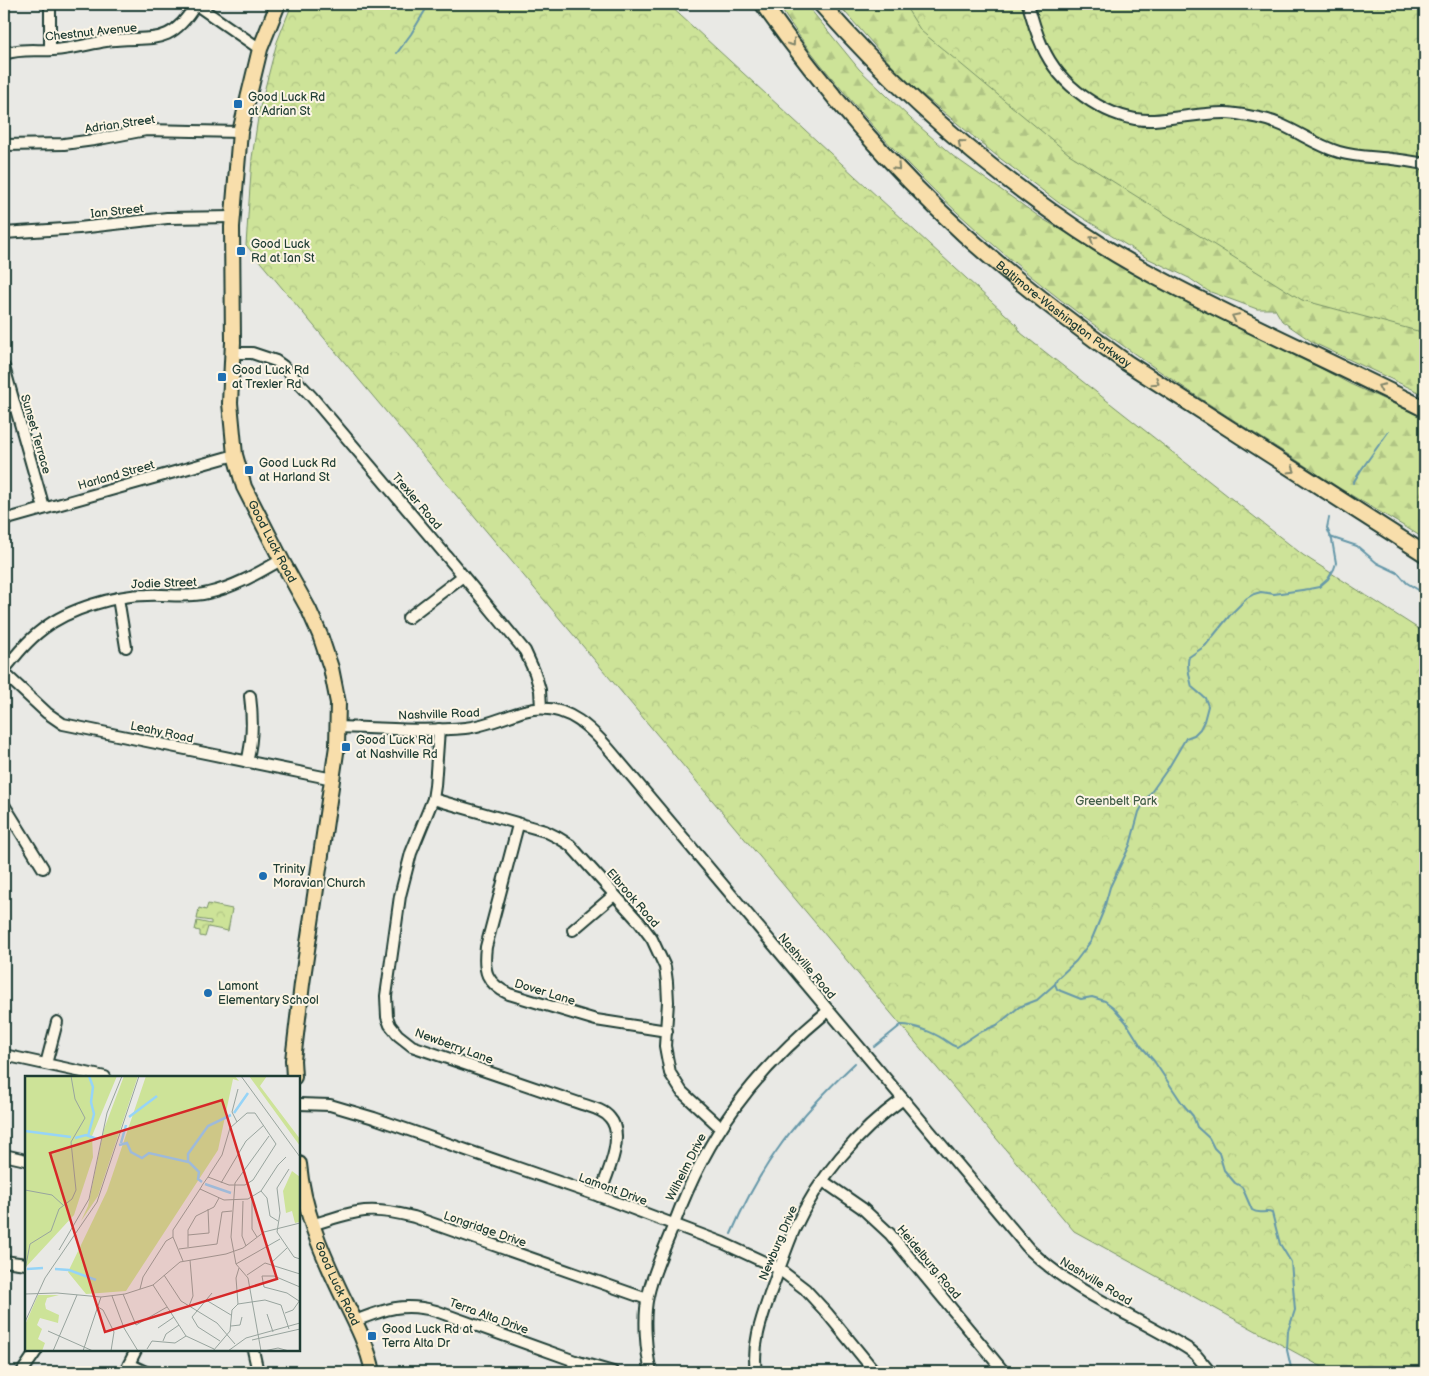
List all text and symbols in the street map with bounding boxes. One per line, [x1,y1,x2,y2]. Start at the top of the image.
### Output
street label: Chestnut Avenue [44,20,138,45]
one-way arrow [786,37,794,46]
place label: Good Luck Rd at Adrian St [248,90,325,119]
marker: Good Luck Rd at Adrian St [232,98,244,110]
street label: Adrian Street [84,112,156,137]
one-way arrow [958,140,967,149]
one-way arrow [891,161,900,170]
street label: Ian Street [90,201,145,222]
one-way arrow [1089,236,1098,245]
place label: Good Luck Rd at Ian St [251,237,315,266]
marker: Good Luck Rd at Ian St [235,245,247,257]
street label: Baltimore-Washington Parkway [992,258,1134,372]
one-way arrow [1231,313,1240,323]
place label: Good Luck Rd at Trexler Rd [232,363,309,392]
marker: Good Luck Rd at Trexler Rd [216,371,228,383]
one-way arrow [1150,376,1159,385]
one-way arrow [1377,383,1386,394]
street label: Sunset Terrace [17,393,54,476]
place label: Good Luck Rd at Harland St [259,456,336,485]
street label: Harland Street [76,457,156,494]
marker: Good Luck Rd at Harland St [243,464,255,476]
one-way arrow [1287,464,1296,473]
street label: Trexler Road [389,470,445,533]
street label: Good Luck Road [244,498,300,586]
street label: Jodie Street [131,575,197,592]
street label: Nashville Road [398,706,480,723]
street label: Leahy Road [129,718,195,747]
place label: Good Luck Rd at Nashville Rd [356,733,438,762]
marker: Good Luck Rd at Nashville Rd [340,741,352,753]
park label: Greenbelt Park [1075,794,1157,809]
place label: Trinity Moravian Church [273,862,366,891]
street label: Elbrook Road [603,866,662,931]
marker: Trinity Moravian Church [257,870,269,882]
street label: Nashville Road [775,930,839,1002]
street label: Dover Lane [513,976,577,1009]
place label: Lamont Elementary School [218,979,319,1008]
marker: Lamont Elementary School [202,987,214,999]
street label: Newberry Lane [413,1025,495,1068]
inset map [25,1076,300,1351]
street label: Wilhelm Drive [663,1131,710,1203]
street label: Lamont Drive [576,1170,649,1209]
street label: Newburg Drive [756,1203,801,1283]
street label: Longridge Drive [441,1208,528,1251]
street label: Heidelburg Road [893,1222,964,1302]
street label: Good Luck Road [311,1239,363,1328]
street label: Nashville Road [1057,1254,1135,1309]
street label: Terra Alta Drive [447,1295,530,1338]
place label: Good Luck Rd at Terra Alta Dr [382,1322,473,1351]
marker: Good Luck Rd at Terra Alta Dr [366,1330,378,1342]

